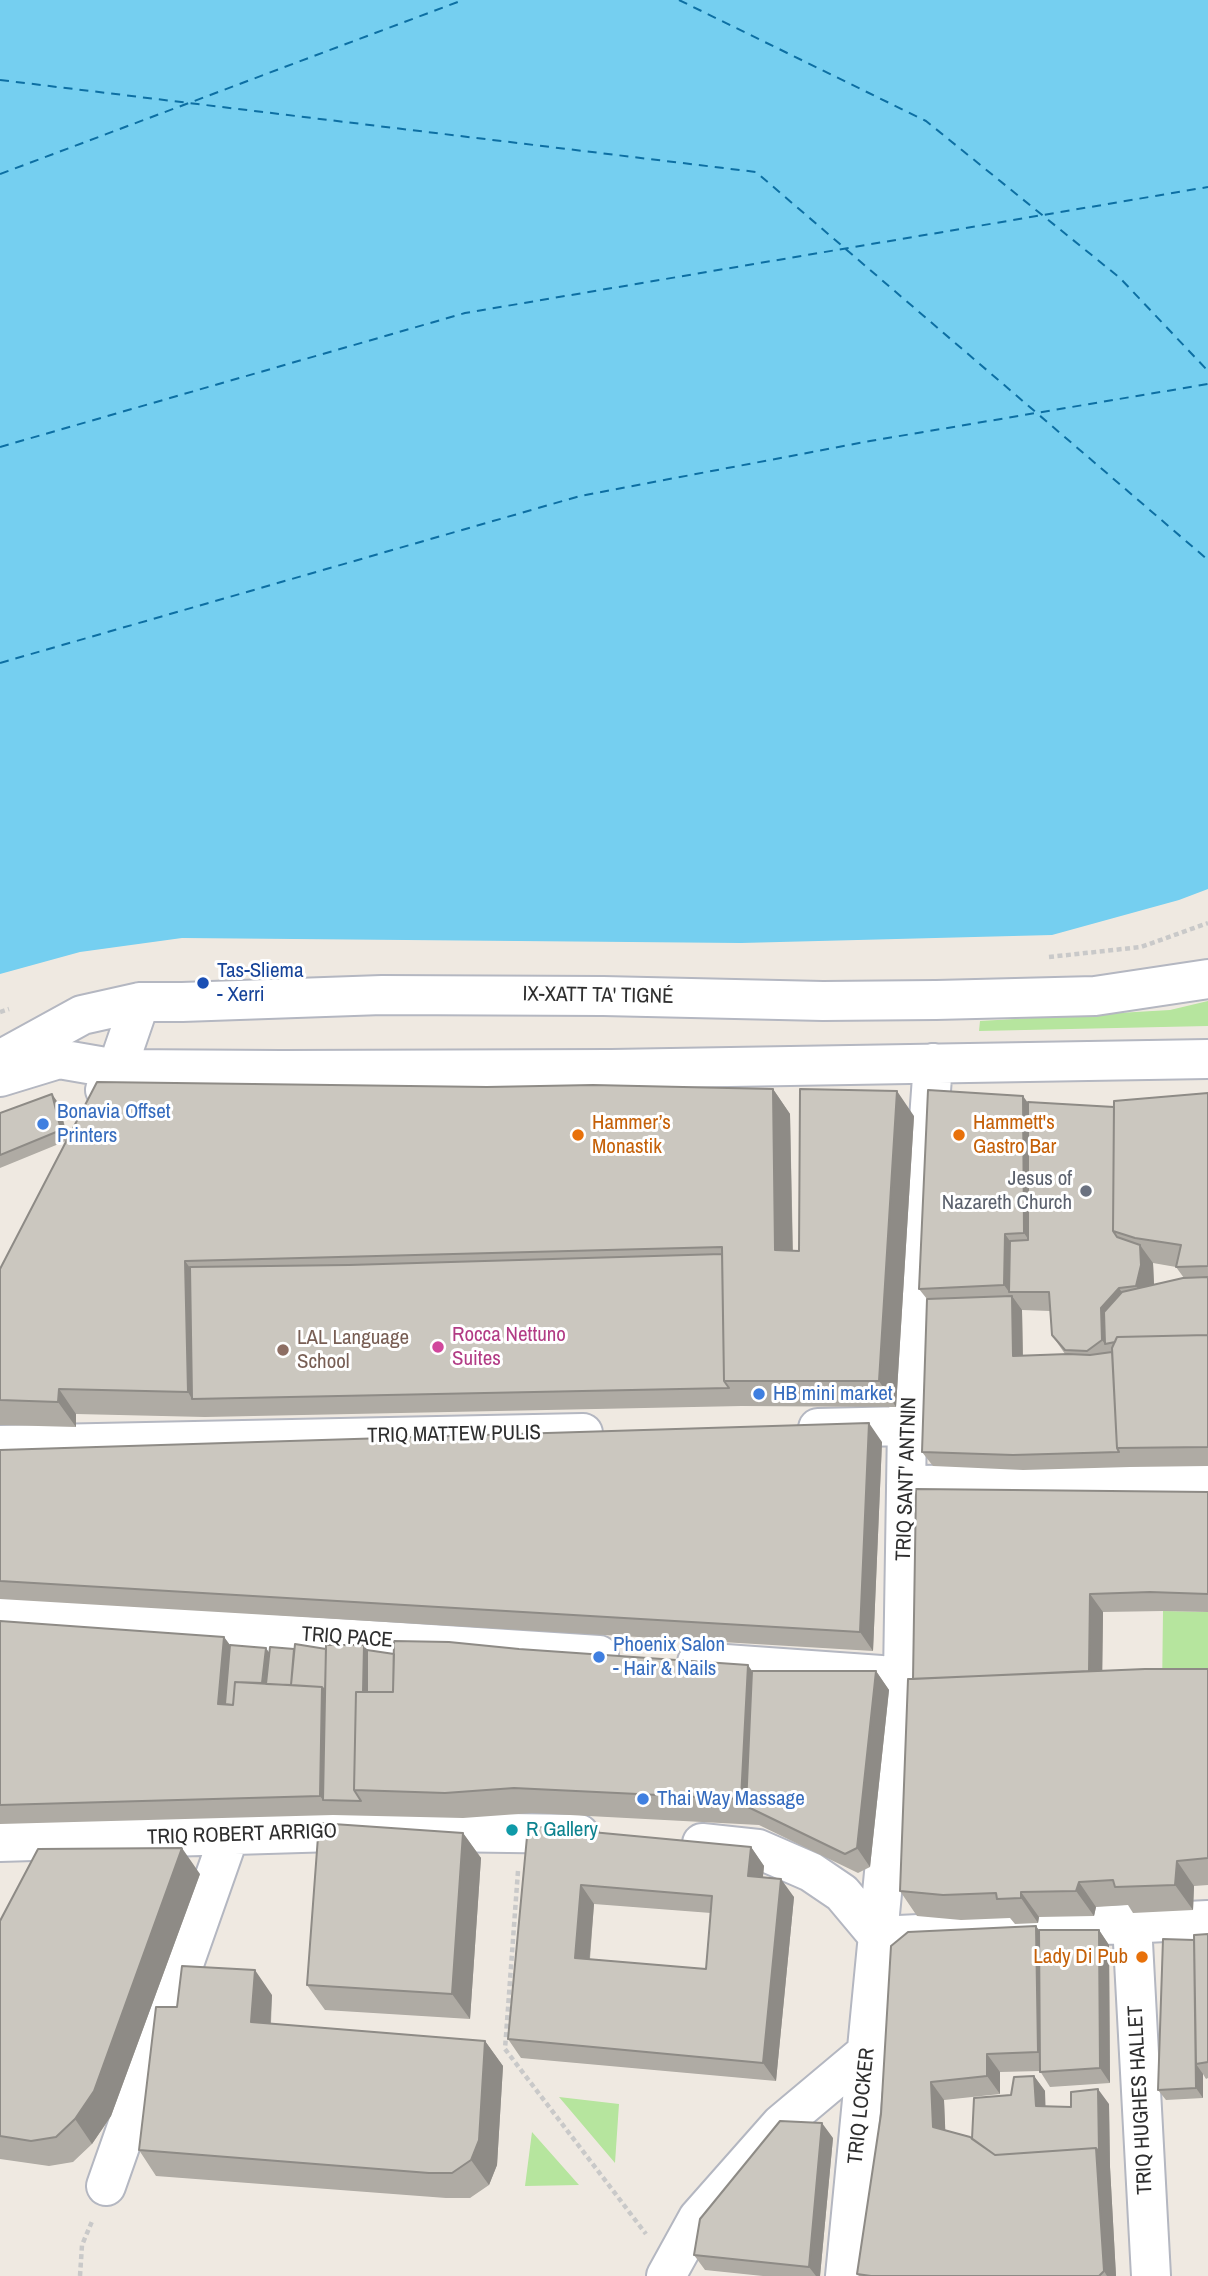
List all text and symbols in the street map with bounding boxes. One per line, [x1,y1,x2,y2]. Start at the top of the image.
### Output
place label: Tas-Sliema - Xerri [217,958,303,1008]
marker: Tas-Sliema - Xerri [195,975,211,991]
street label: IX-XATT TA' TIGNÉ [522,982,674,1010]
place label: Bonavia Offset Printers [57,1099,171,1149]
place label: Hammer’s Monastik [592,1110,671,1160]
place label: Hammett's Gastro Bar [973,1110,1056,1160]
marker: Bonavia Offset Printers [35,1116,51,1132]
marker: Hammer’s Monastik [570,1127,586,1143]
marker: Hammett's Gastro Bar [951,1127,967,1143]
place label: Jesus of Nazareth Church [942,1166,1072,1216]
marker: Jesus of Nazareth Church [1078,1183,1094,1199]
place label: Rocca Nettuno Suites [452,1322,566,1372]
place label: LAL Language School [297,1325,409,1375]
marker: Rocca Nettuno Suites [430,1339,446,1355]
marker: LAL Language School [275,1342,291,1358]
place label: HB mini market [773,1381,893,1407]
marker: HB mini market [751,1386,767,1402]
street label: TRIQ SANT' ANTNIN [892,1397,922,1561]
street label: TRIQ MATTEW PULIS [367,1421,541,1449]
street label: TRIQ PACE [300,1622,394,1654]
place label: Phoenix Salon - Hair & Nails [613,1632,725,1682]
marker: Phoenix Salon - Hair & Nails [591,1649,607,1665]
place label: Thai Way Massage [657,1786,805,1812]
marker: Thai Way Massage [635,1791,651,1807]
place label: R Gallery [526,1817,598,1843]
street label: TRIQ ROBERT ARRIGO [147,1819,337,1851]
marker: R Gallery [504,1822,520,1838]
place label: Lady Di Pub [1033,1944,1128,1970]
marker: Lady Di Pub [1134,1949,1150,1965]
street label: TRIQ HUGHES HALLET [1123,2005,1159,2195]
street label: TRIQ LOCKER [843,2047,881,2165]

